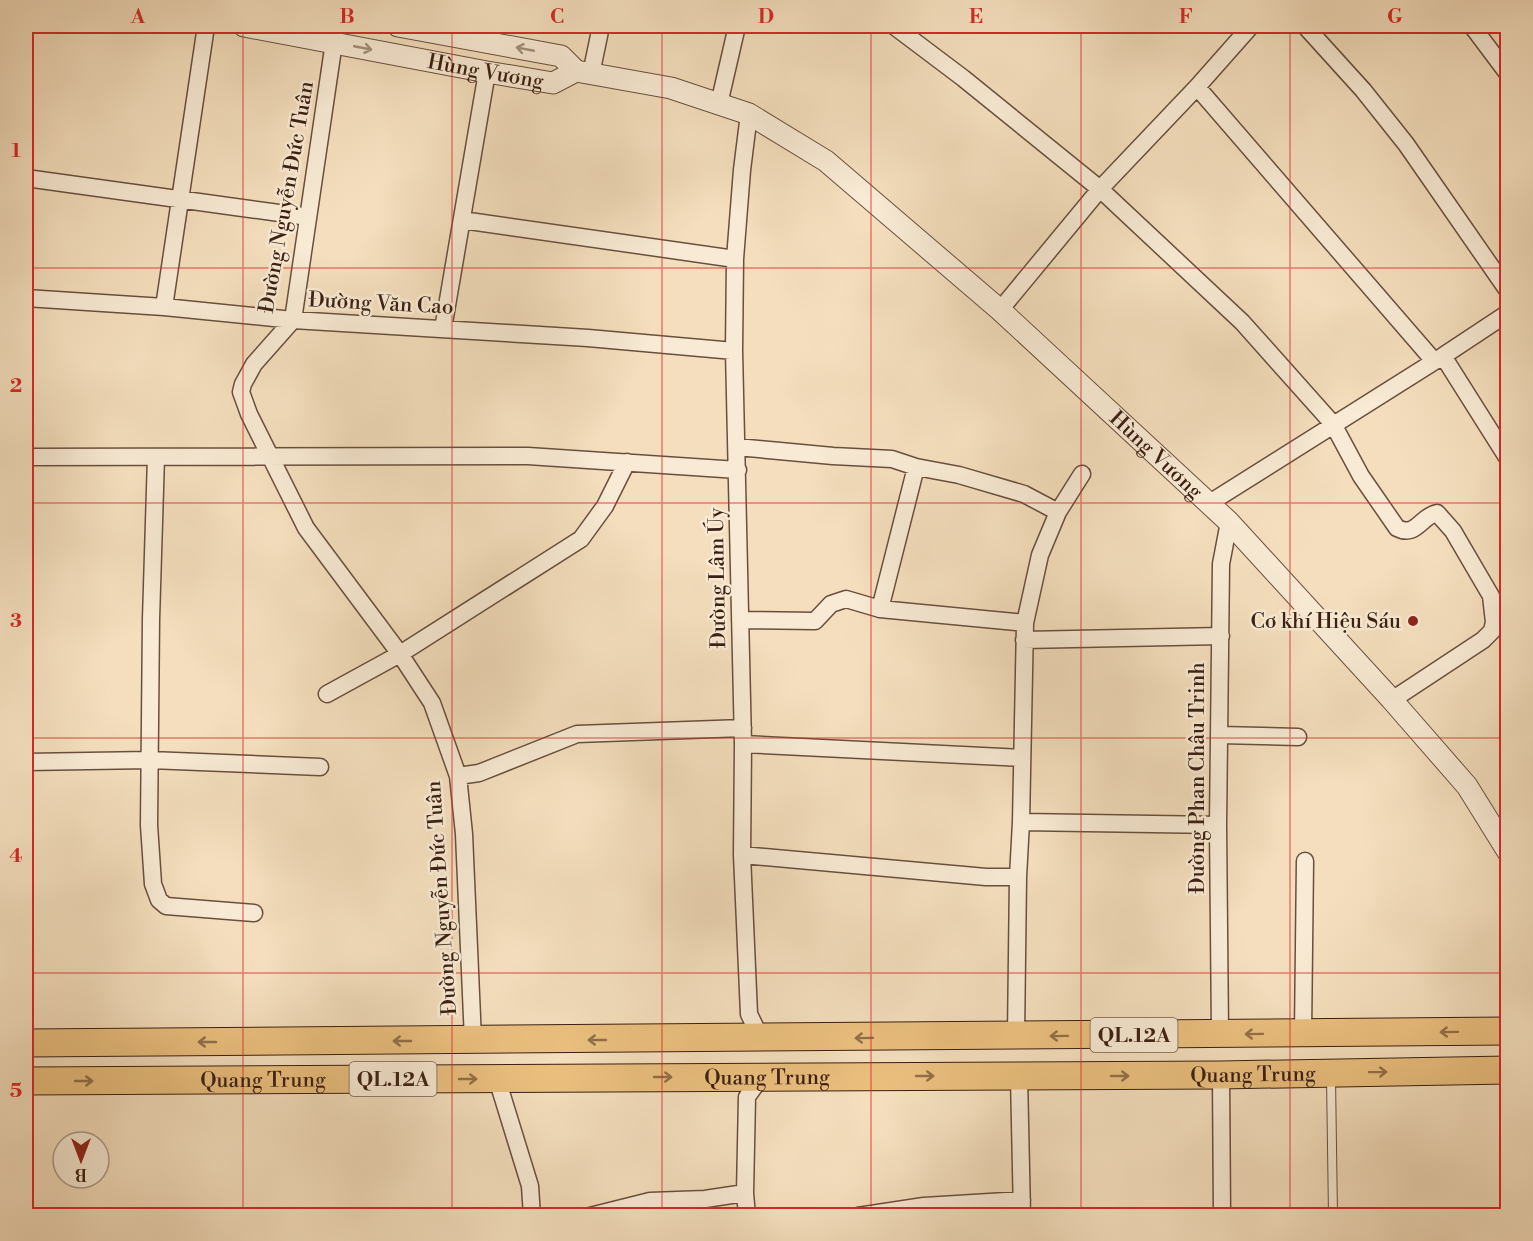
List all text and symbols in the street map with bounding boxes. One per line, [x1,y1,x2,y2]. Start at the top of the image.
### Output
text: A [130,5,146,30]
text: B [339,5,355,30]
text: C [550,5,564,30]
text: D [758,5,774,30]
text: E [969,5,983,30]
text: F [1179,5,1193,30]
text: G [1387,5,1403,30]
one-way arrow [353,43,372,54]
one-way arrow [515,43,535,54]
street label: Hùng Vương [425,49,546,95]
street label: Đường Nguyễn Đức Tuân [254,79,320,315]
text: 1 [11,139,21,164]
street label: Đường Văn Cao [308,287,454,321]
text: 2 [10,374,22,399]
street label: Hùng Vương [1104,406,1208,505]
street label: Đường Lâm Úy [701,507,732,649]
text: 3 [10,609,22,634]
place label: Cơ khí Hiệu Sáu [1250,609,1401,635]
marker: Cơ khí Hiệu Sáu [1406,614,1420,628]
street label: Đường Phan Châu Trinh [1185,662,1211,894]
street label: Đường Nguyễn Đức Tuân [421,779,463,1016]
text: 4 [9,844,23,869]
road number: QL.12A [1090,1018,1178,1052]
one-way arrow [1440,1026,1460,1037]
one-way arrow [1245,1028,1265,1039]
one-way arrow [1050,1030,1070,1042]
one-way arrow [855,1032,875,1043]
one-way arrow [588,1034,608,1045]
one-way arrow [393,1035,413,1047]
one-way arrow [198,1036,218,1048]
street label: Quang Trung [1190,1061,1316,1089]
road number: QL.12A [350,1062,436,1096]
street label: Quang Trung [704,1065,830,1092]
street label: Quang Trung [200,1067,326,1094]
one-way arrow [1367,1067,1387,1078]
one-way arrow [914,1070,934,1082]
one-way arrow [1109,1070,1129,1082]
one-way arrow [652,1072,672,1083]
one-way arrow [457,1073,477,1085]
one-way arrow [73,1075,93,1087]
text: 5 [10,1079,22,1104]
north arrow [51,1130,111,1190]
text: B [75,1164,87,1184]

